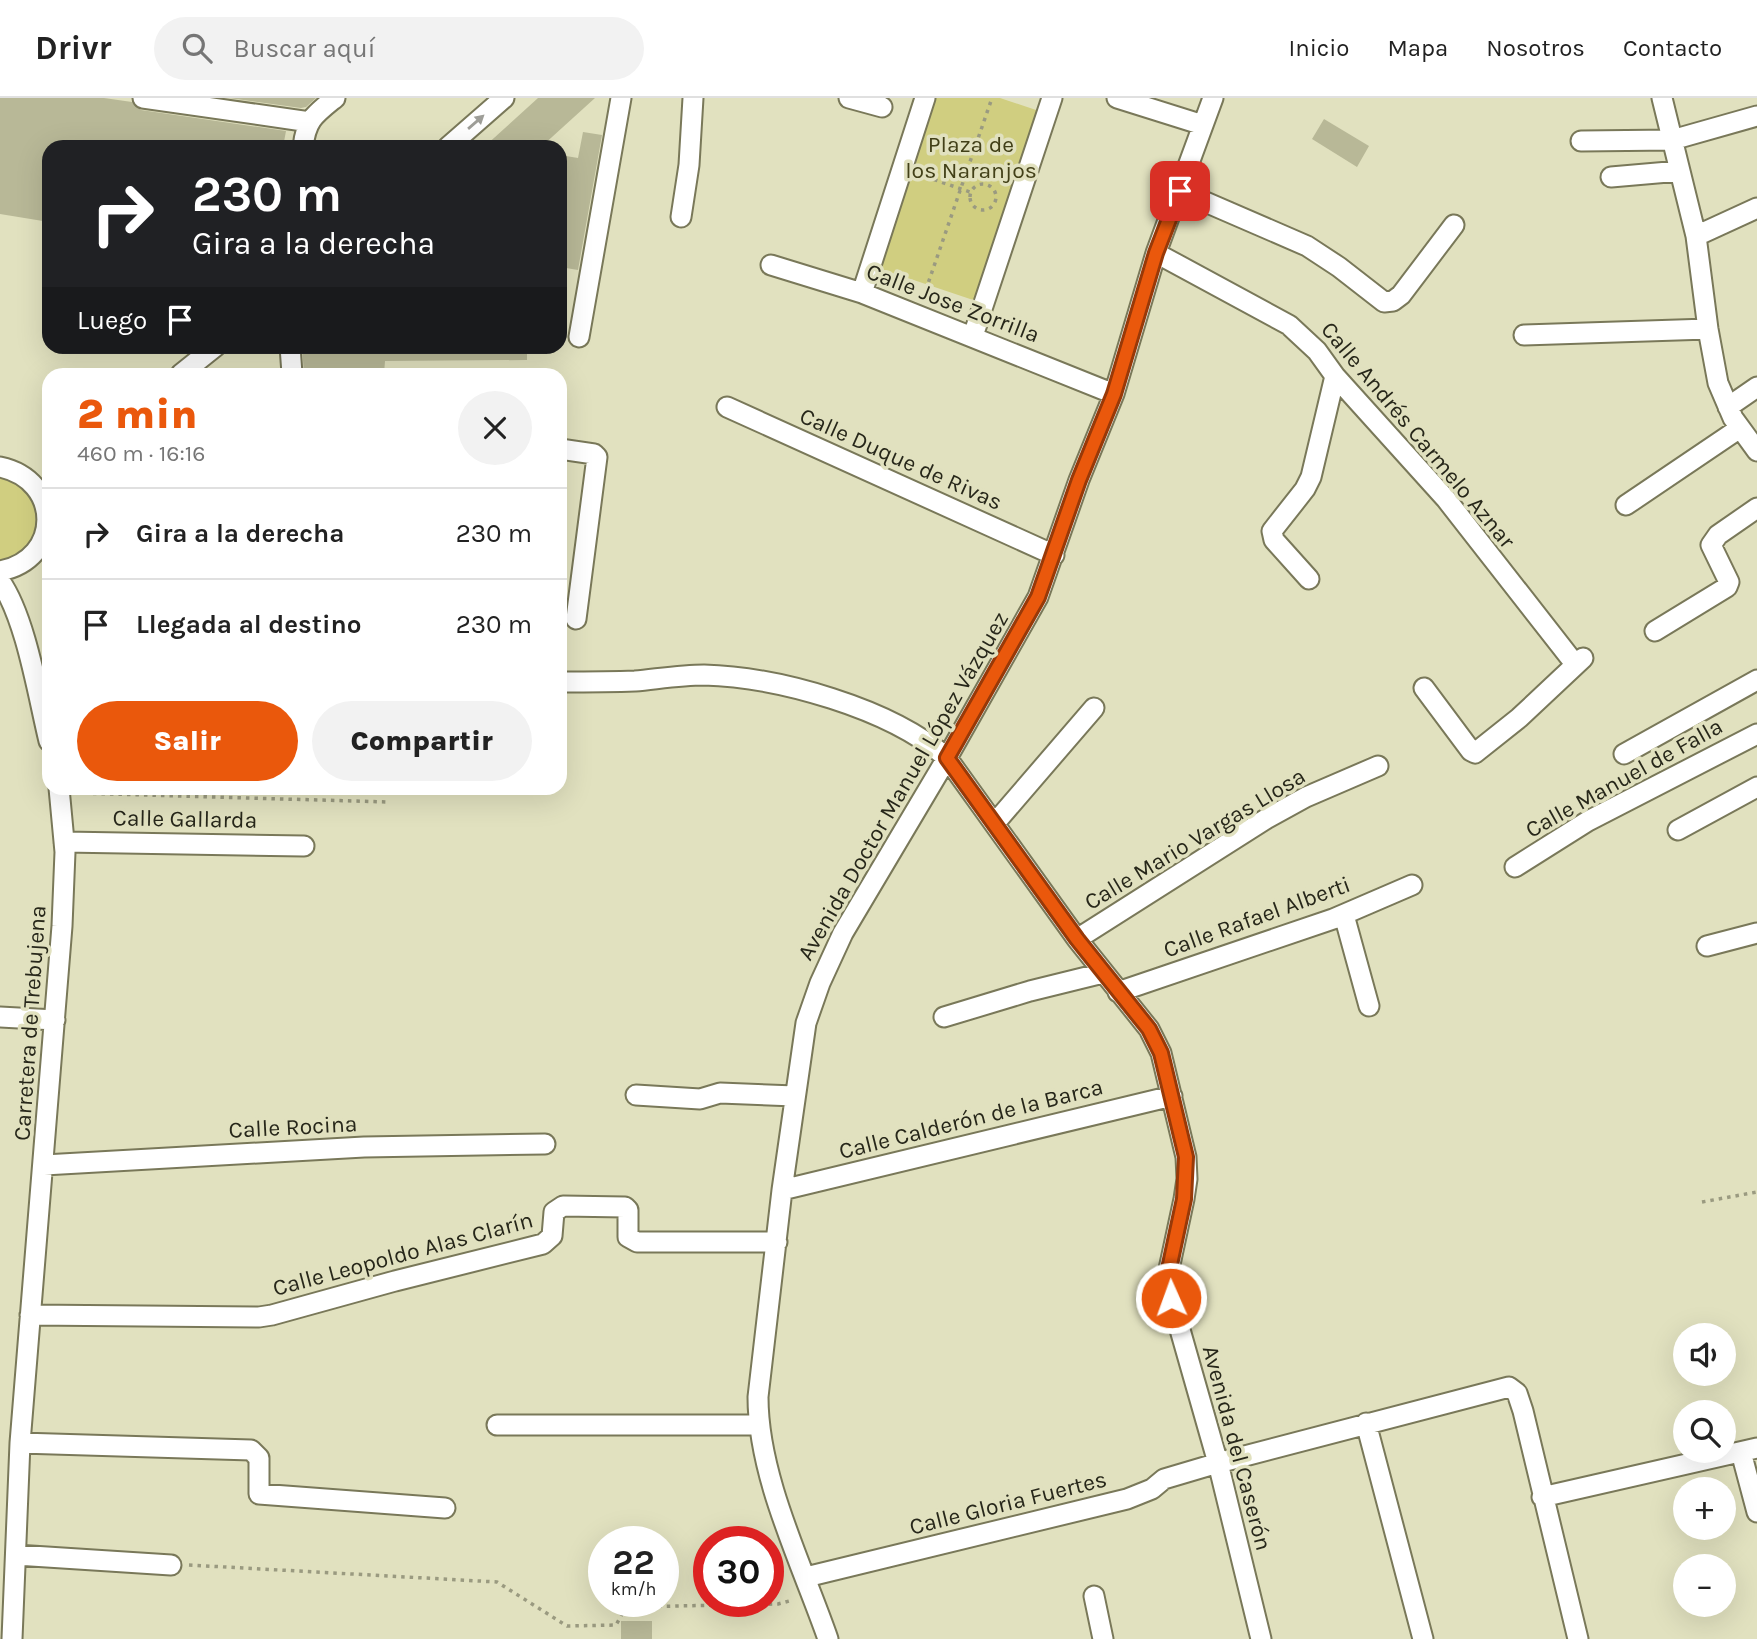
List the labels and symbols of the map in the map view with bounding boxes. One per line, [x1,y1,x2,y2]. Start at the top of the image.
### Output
one-way arrow [467,115,484,131]
park label: Plaza de los Naranjos [905,131,1037,184]
pin [1150,161,1210,221]
street label: Calle Jose Zorrilla [863,258,1043,348]
street label: Calle Andrés Carmelo Aznar [1315,316,1521,554]
street label: Calle Duque de Rivas [796,402,1006,516]
street label: Avenida Doctor Manuel López Vázquez [792,607,1014,965]
street label: Calle Manuel de Falla [1521,713,1727,843]
street label: Calle Mario Vargas Llosa [1080,762,1310,916]
street label: Calle Gallarda [113,804,257,834]
street label: Calle Rafael Alberti [1160,871,1354,963]
street label: Carretera de Trebujena [8,904,52,1142]
street label: Calle Calderón de la Barca [836,1073,1106,1165]
street label: Calle Rocina [228,1110,358,1144]
street label: Calle Leopoldo Alas Clarín [270,1206,536,1302]
position arrow [1134,1261,1208,1335]
street label: Avenida del Caserón [1197,1342,1277,1554]
street label: Calle Gloria Fuertes [907,1465,1109,1541]
speed limit sign: 30 [693,1526,784,1617]

